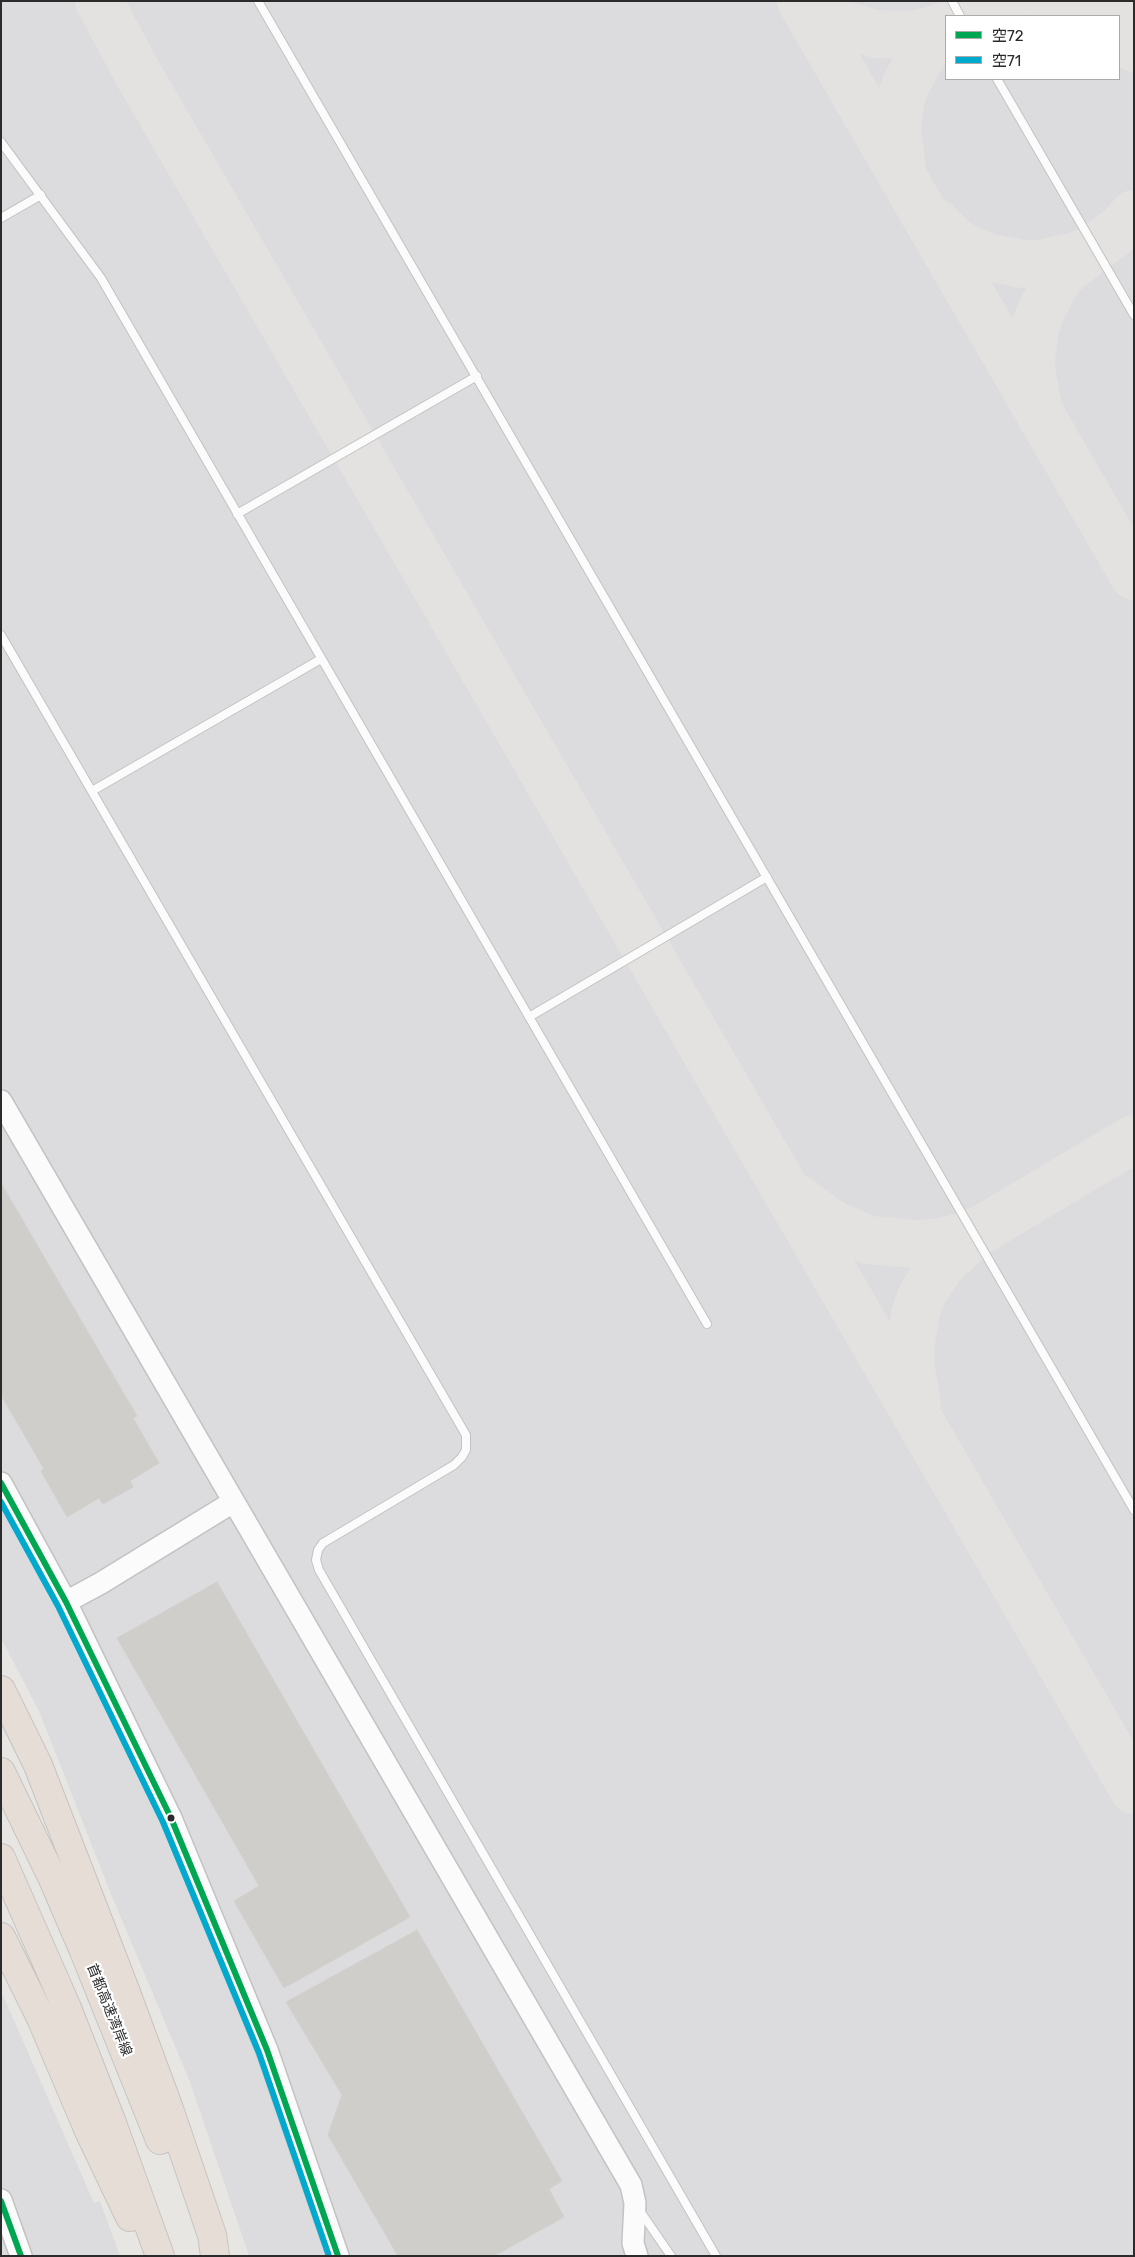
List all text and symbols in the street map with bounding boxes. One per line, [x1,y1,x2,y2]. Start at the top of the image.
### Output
legend [945,15,1120,80]
text: 空72 [992,27,1024,45]
text: 空71 [992,52,1021,70]
unlabelled marker [166,1813,176,1823]
street label: 首都高速湾岸線 [83,1961,135,2059]

